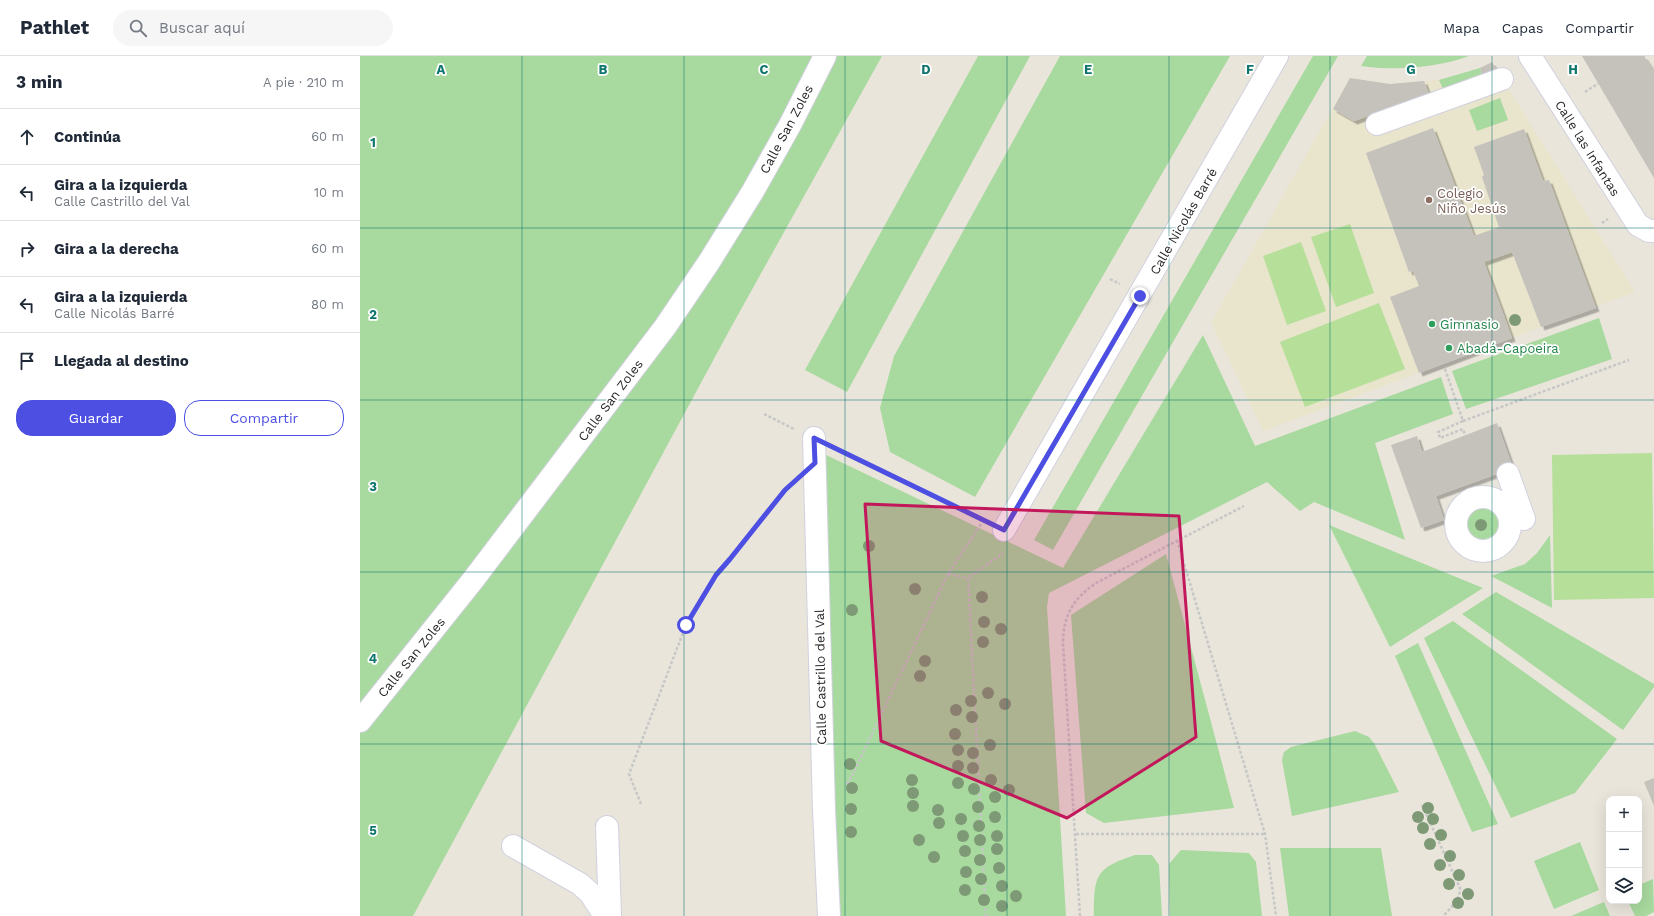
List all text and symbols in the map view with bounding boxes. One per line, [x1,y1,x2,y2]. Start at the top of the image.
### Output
search box [113,10,393,46]
text: Pathlet [20,16,89,39]
icon: search [127,17,149,39]
text: Buscar aquí [159,19,245,37]
text: Mapa [1443,20,1480,36]
text: Capas [1502,20,1543,36]
text: Compartir [1565,20,1634,36]
text: A [437,62,446,77]
text: B [599,62,608,77]
text: C [760,62,769,77]
text: D [921,62,931,77]
text: E [1084,62,1092,77]
text: F [1246,62,1254,77]
text: G [1406,62,1416,77]
text: H [1568,62,1578,77]
text: 3 min [16,72,62,92]
text: A pie · 210 m [263,75,344,90]
street label: Calle San Zoles [757,82,816,176]
street label: Calle las Infantas [1552,98,1623,199]
icon: ahead [16,126,38,148]
text: Continúa [54,128,121,146]
text: 60 m [311,129,344,144]
text: 1 [370,135,376,150]
street label: Calle Nicolás Barré [1147,165,1220,277]
text: Gira a la izquierda [54,176,187,194]
icon: left [16,182,38,204]
text: 10 m [314,185,344,200]
place label: Colegio Niño Jesús [1437,186,1507,216]
text: Calle Castrillo del Val [54,194,190,209]
marker: Colegio Niño Jesús [1424,195,1434,205]
icon: right [16,238,38,260]
text: Gira a la derecha [54,240,179,258]
text: 60 m [311,241,344,256]
route end [1131,287,1149,305]
text: Gira a la izquierda [54,288,187,306]
icon: left [16,294,38,316]
text: 80 m [311,297,344,312]
text: Calle Nicolás Barré [54,306,175,321]
text: 2 [369,307,377,322]
place label: Gimnasio [1440,317,1499,332]
marker: Gimnasio [1427,319,1437,329]
place label: Abadá-Capoeira [1457,341,1559,356]
marker: Abadá-Capoeira [1444,343,1454,353]
icon: arrive [16,350,38,372]
text: Llegada al destino [54,352,189,370]
street label: Calle San Zoles [575,356,646,444]
button: Guardar [16,400,176,436]
button: Compartir [184,400,344,436]
text: 3 [369,479,377,494]
street label: Calle Castrillo del Val [812,609,829,745]
street label: Calle San Zoles [375,614,448,700]
route start [677,616,695,634]
text: 4 [369,651,378,666]
map controls [1606,796,1642,904]
button: + [1606,796,1642,832]
text: 5 [369,823,377,838]
button: − [1606,832,1642,868]
button: layers [1606,868,1642,904]

